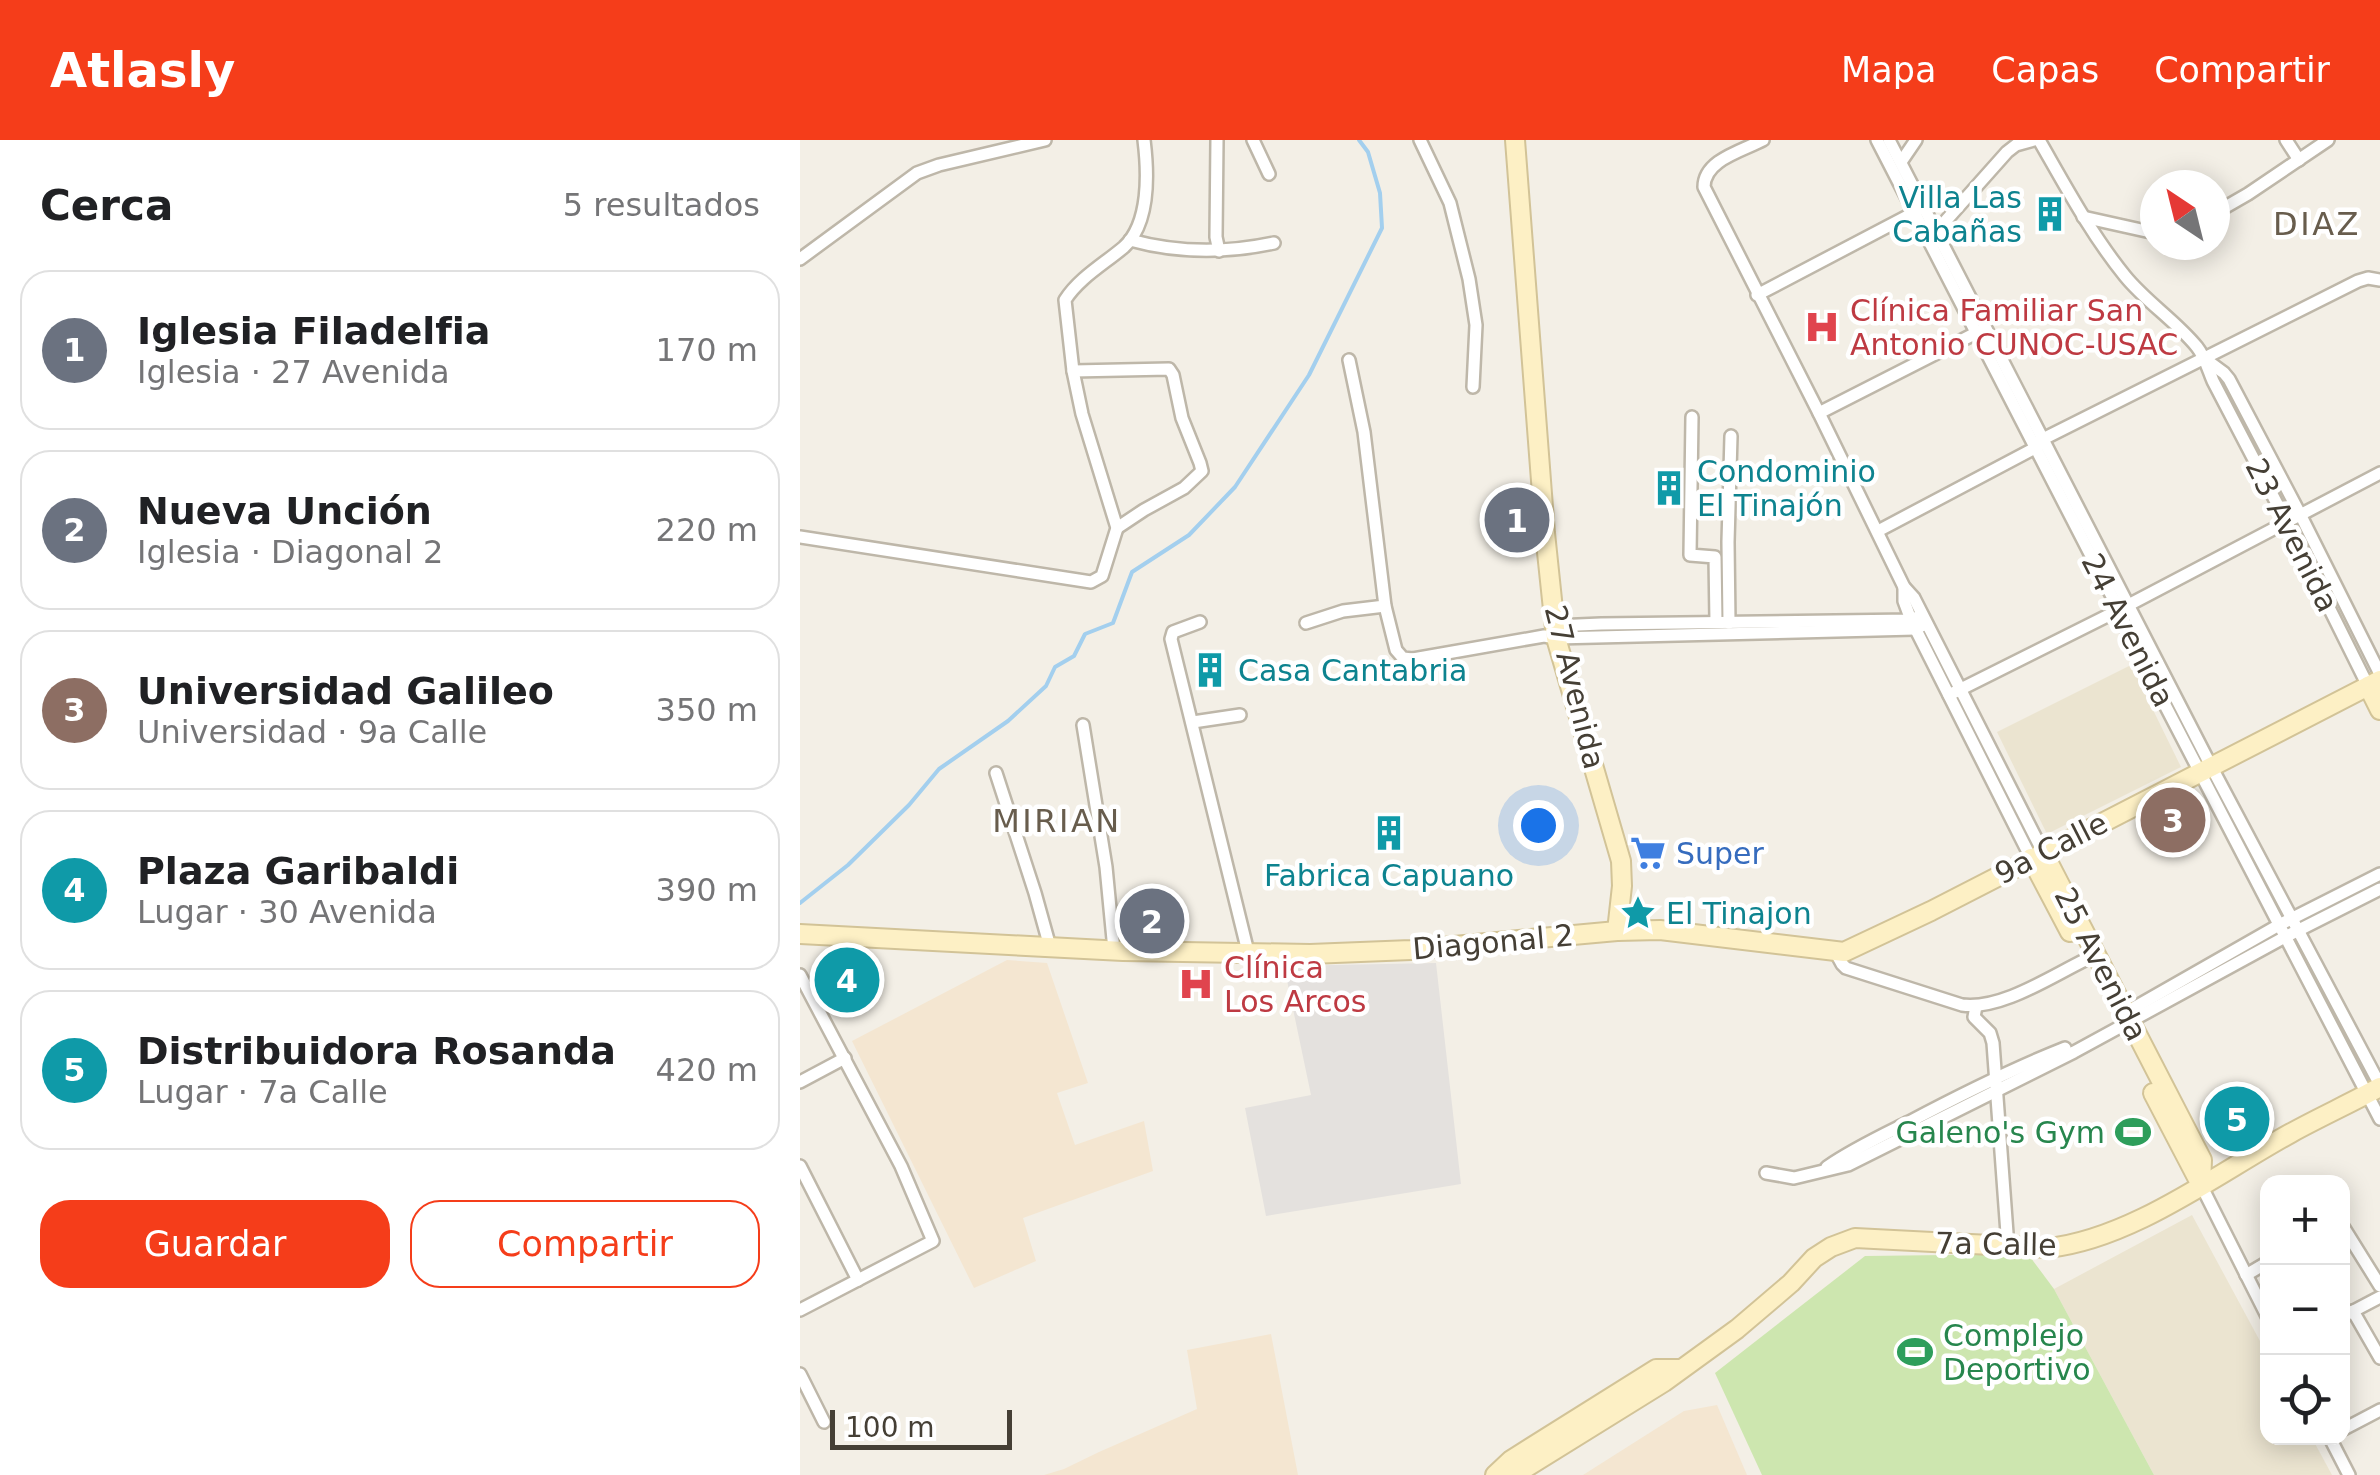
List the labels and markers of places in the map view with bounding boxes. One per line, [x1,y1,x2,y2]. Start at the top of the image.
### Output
place label: Villa Las Cabañas [1892,180,2022,249]
building icon: Villa Las Cabañas [2031,195,2069,233]
place label: Clínica Familiar San Antonio CUNOC-USAC [1850,293,2178,362]
hospital icon: Clínica Familiar San Antonio CUNOC-USAC [1803,308,1841,346]
place label: Condominio El Tinajón [1697,454,1876,523]
building icon: Condominio El Tinajón [1650,469,1688,507]
pin: 1 [1484,482,1550,558]
building icon: Casa Cantabria [1191,651,1229,689]
place label: Casa Cantabria [1238,653,1467,688]
pin: 3 [2140,782,2206,858]
building icon: Fabrica Capuano [1370,814,1408,852]
supermarket icon: Super [1629,834,1667,872]
place label: Super [1676,836,1765,871]
place label: Fabrica Capuano [1264,858,1514,893]
pin: 2 [1120,884,1184,958]
place icon: El Tinajon [1619,894,1657,932]
place label: El Tinajon [1666,896,1812,931]
pin: 4 [815,942,880,1018]
place label: Clínica Los Arcos [1224,950,1366,1019]
hospital icon: Clínica Los Arcos [1177,965,1215,1003]
pin: 5 [2204,1082,2270,1156]
sports icon: Galeno's Gym [2114,1113,2152,1151]
place label: Galeno's Gym [1896,1115,2105,1150]
place label: Complejo Deportivo [1943,1318,2091,1387]
sports icon: Complejo Deportivo [1896,1333,1934,1371]

